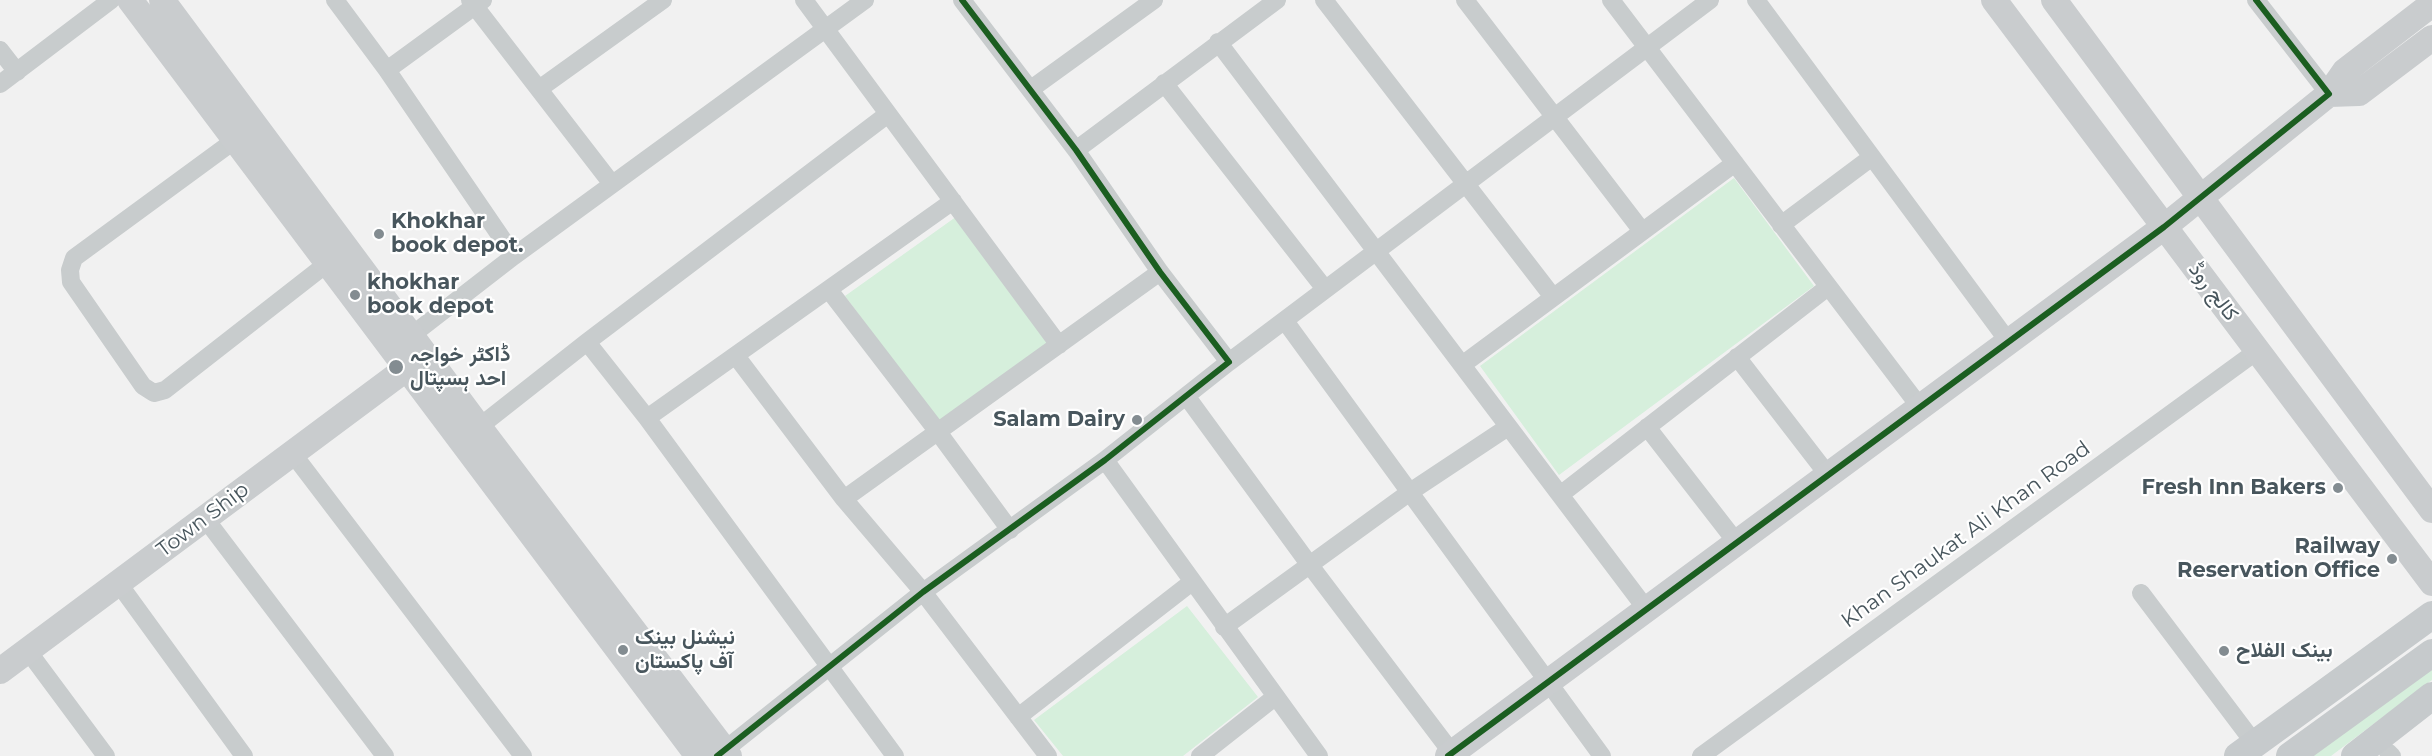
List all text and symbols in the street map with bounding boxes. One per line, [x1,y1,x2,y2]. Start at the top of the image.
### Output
place label: Khokhar book depot. [391,209,524,259]
marker: Khokhar book depot. [372,227,386,241]
street label: کالج روڈ [2183,258,2243,326]
place label: khokhar book depot [367,270,494,320]
marker: khokhar book depot [348,288,362,302]
place label: ڈاکٹر خواجہ احد ہسپتال [410,342,510,392]
marker: ڈاکٹر خواجہ احد ہسپتال [387,358,405,376]
place label: Salam Dairy [993,407,1125,433]
marker: Salam Dairy [1130,413,1144,427]
street label: Khan Shaukat Ali Khan Road [1837,436,2095,634]
place label: Fresh Inn Bakers [2141,475,2326,501]
street label: Town Ship [152,477,254,563]
marker: Fresh Inn Bakers [2331,481,2345,495]
place label: Railway Reservation Office [2177,534,2380,584]
marker: Railway Reservation Office [2385,552,2399,566]
place label: نیشنل بینک آف پاکستان [635,625,735,675]
place label: بینک الفلاح [2236,638,2333,664]
marker: نیشنل بینک آف پاکستان [616,643,630,657]
marker: بینک الفلاح [2217,644,2231,658]

